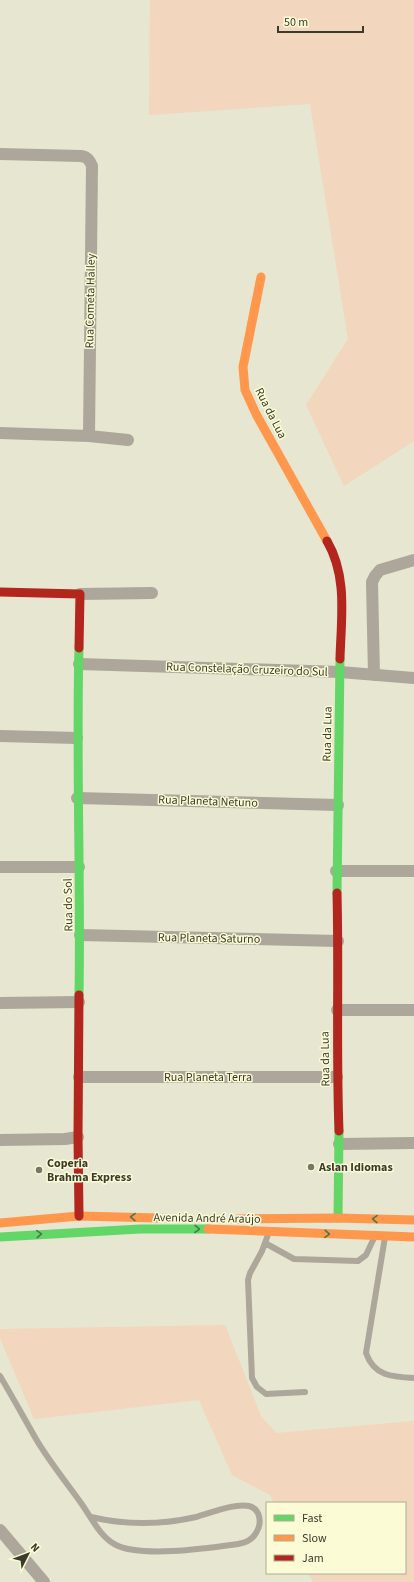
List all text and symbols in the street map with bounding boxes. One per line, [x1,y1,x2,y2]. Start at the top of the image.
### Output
scale bar [278,8,363,34]
text: 50 m [284,14,308,31]
street label: Rua Cometa Halley [81,253,100,349]
street label: Rua da Lua [250,385,291,442]
street label: Rua Constelação Cruzeiro do Sul [166,658,328,681]
street label: Rua da Lua [319,706,336,762]
street label: Rua Planeta Netuno [158,791,258,812]
street label: Rua do Sol [60,878,77,932]
street label: Rua Planeta Saturno [158,929,260,948]
street label: Rua da Lua [317,1031,334,1087]
street label: Rua Planeta Terra [164,1069,252,1086]
place label: Coperia Brahma Express [47,1155,131,1186]
place label: Aslan Idiomas [318,1159,393,1176]
marker: Aslan Idiomas [306,1162,316,1172]
marker: Coperia Brahma Express [34,1165,44,1175]
street label: Avenida André Araújo [153,1209,261,1228]
one-way arrow [130,1213,136,1221]
one-way arrow [372,1214,378,1223]
one-way arrow [194,1225,200,1233]
one-way arrow [36,1230,42,1239]
one-way arrow [324,1230,330,1239]
legend [266,1502,406,1574]
text: Fast [302,1510,322,1527]
text: Slow [302,1530,327,1547]
north arrow [8,1534,48,1574]
text: N [27,1540,43,1555]
text: Jam [302,1550,324,1567]

